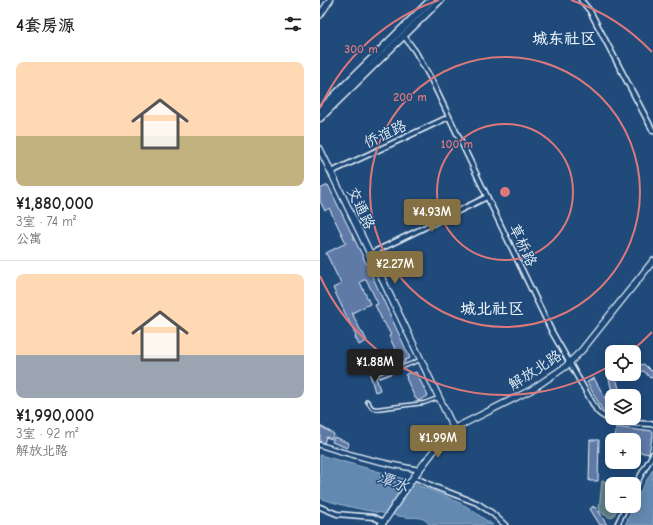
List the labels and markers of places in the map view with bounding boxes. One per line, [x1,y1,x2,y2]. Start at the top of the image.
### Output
centre of rings [498,185,512,199]
pin: ¥4.93M [399,199,465,233]
pin: ¥2.27M [362,251,428,285]
pin: ¥1.88M [342,349,408,383]
pin: ¥1.99M [405,425,471,459]

